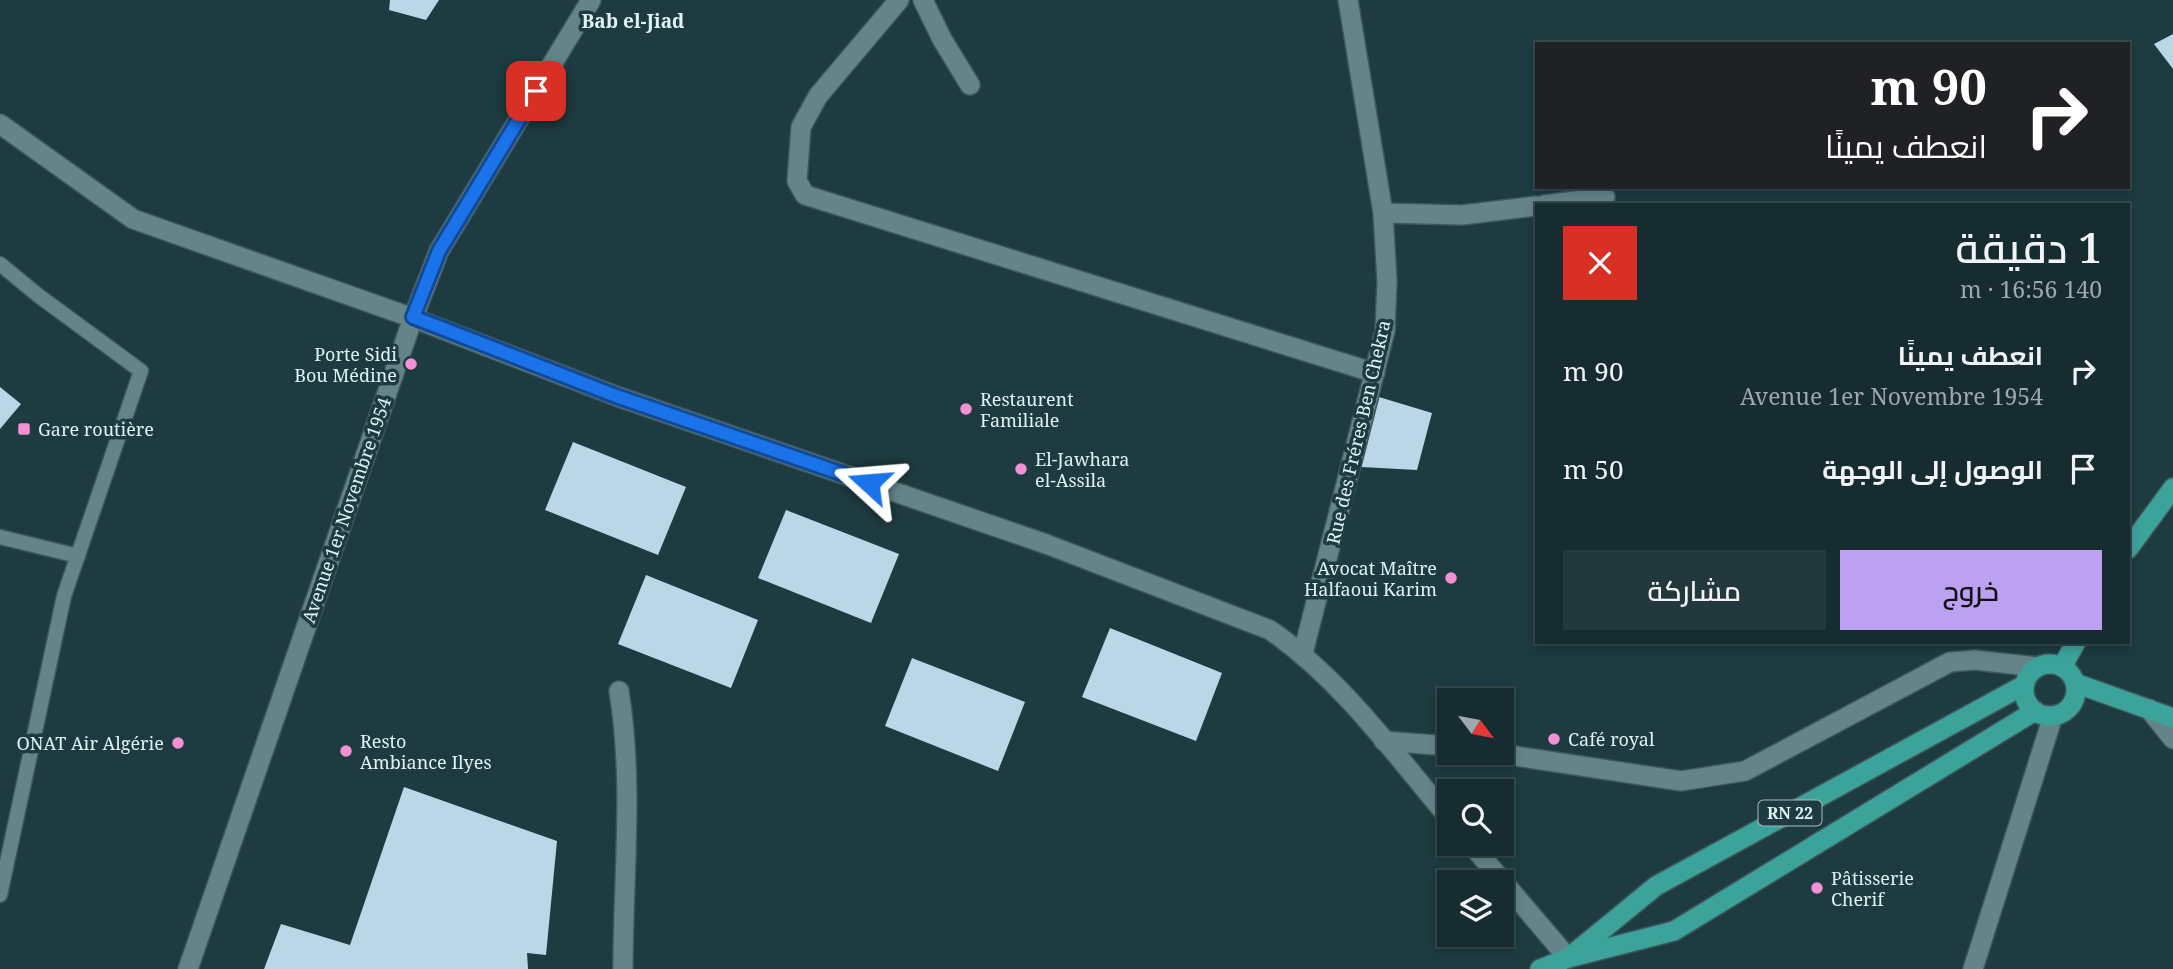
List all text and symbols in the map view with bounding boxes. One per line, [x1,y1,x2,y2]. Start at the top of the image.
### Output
district label: Bab el-Jiad [582,8,685,34]
text: 90 m [1871,53,1987,119]
pin [506,61,566,121]
icon: right [2011,70,2102,161]
icon: arrive [517,72,555,110]
text: انعطف يمينًا [1825,124,1987,167]
text: 1 دقيقة [1956,218,2102,275]
button: close [1563,226,1637,300]
text: 140 m · 16:56 [1960,273,2102,305]
street label: Rue des Fréres Ben Chekra [1321,318,1395,546]
text: انعطف يمينًا [1898,337,2043,373]
place label: Porte Sidi Bou Médine [294,342,397,387]
icon: right [2064,352,2102,390]
text: 90 m [1563,353,1623,389]
marker: Porte Sidi Bou Médine [403,356,419,372]
text: Avenue 1er Novembre 1954 [1740,380,2043,412]
place label: Restaurent Familiale [980,387,1074,432]
street label: Avenue 1er Novembre 1954 [296,394,396,626]
marker: Restaurent Familiale [958,401,974,417]
place label: Gare routière [38,417,154,441]
marker: Gare routière [16,421,32,437]
position arrow [832,446,906,520]
place label: El-Jawhara el-Assila [1035,447,1129,492]
icon: arrive [2064,450,2102,488]
text: 50 m [1563,451,1623,487]
text: الوصول إلى الوجهة [1822,451,2043,487]
marker: El-Jawhara el-Assila [1013,461,1029,477]
button: مشاركة [1563,550,1826,630]
button: خروج [1840,550,2102,630]
place label: Avocat Maître Halfaoui Karim [1304,556,1437,601]
marker: Avocat Maître Halfaoui Karim [1443,570,1459,586]
north arrow [1437,688,1514,765]
map controls [1437,688,1514,947]
place label: Café royal [1568,727,1655,751]
place label: Resto Ambiance Ilyes [360,729,492,774]
place label: ONAT Air Algérie [17,731,164,755]
marker: Café royal [1546,731,1562,747]
marker: ONAT Air Algérie [170,735,186,751]
marker: Resto Ambiance Ilyes [338,743,354,759]
button: search [1437,779,1514,856]
road number: RN 22 [1758,800,1822,826]
place label: Pâtisserie Cherif [1831,866,1914,911]
button: layers [1437,870,1514,947]
marker: Pâtisserie Cherif [1809,880,1825,896]

